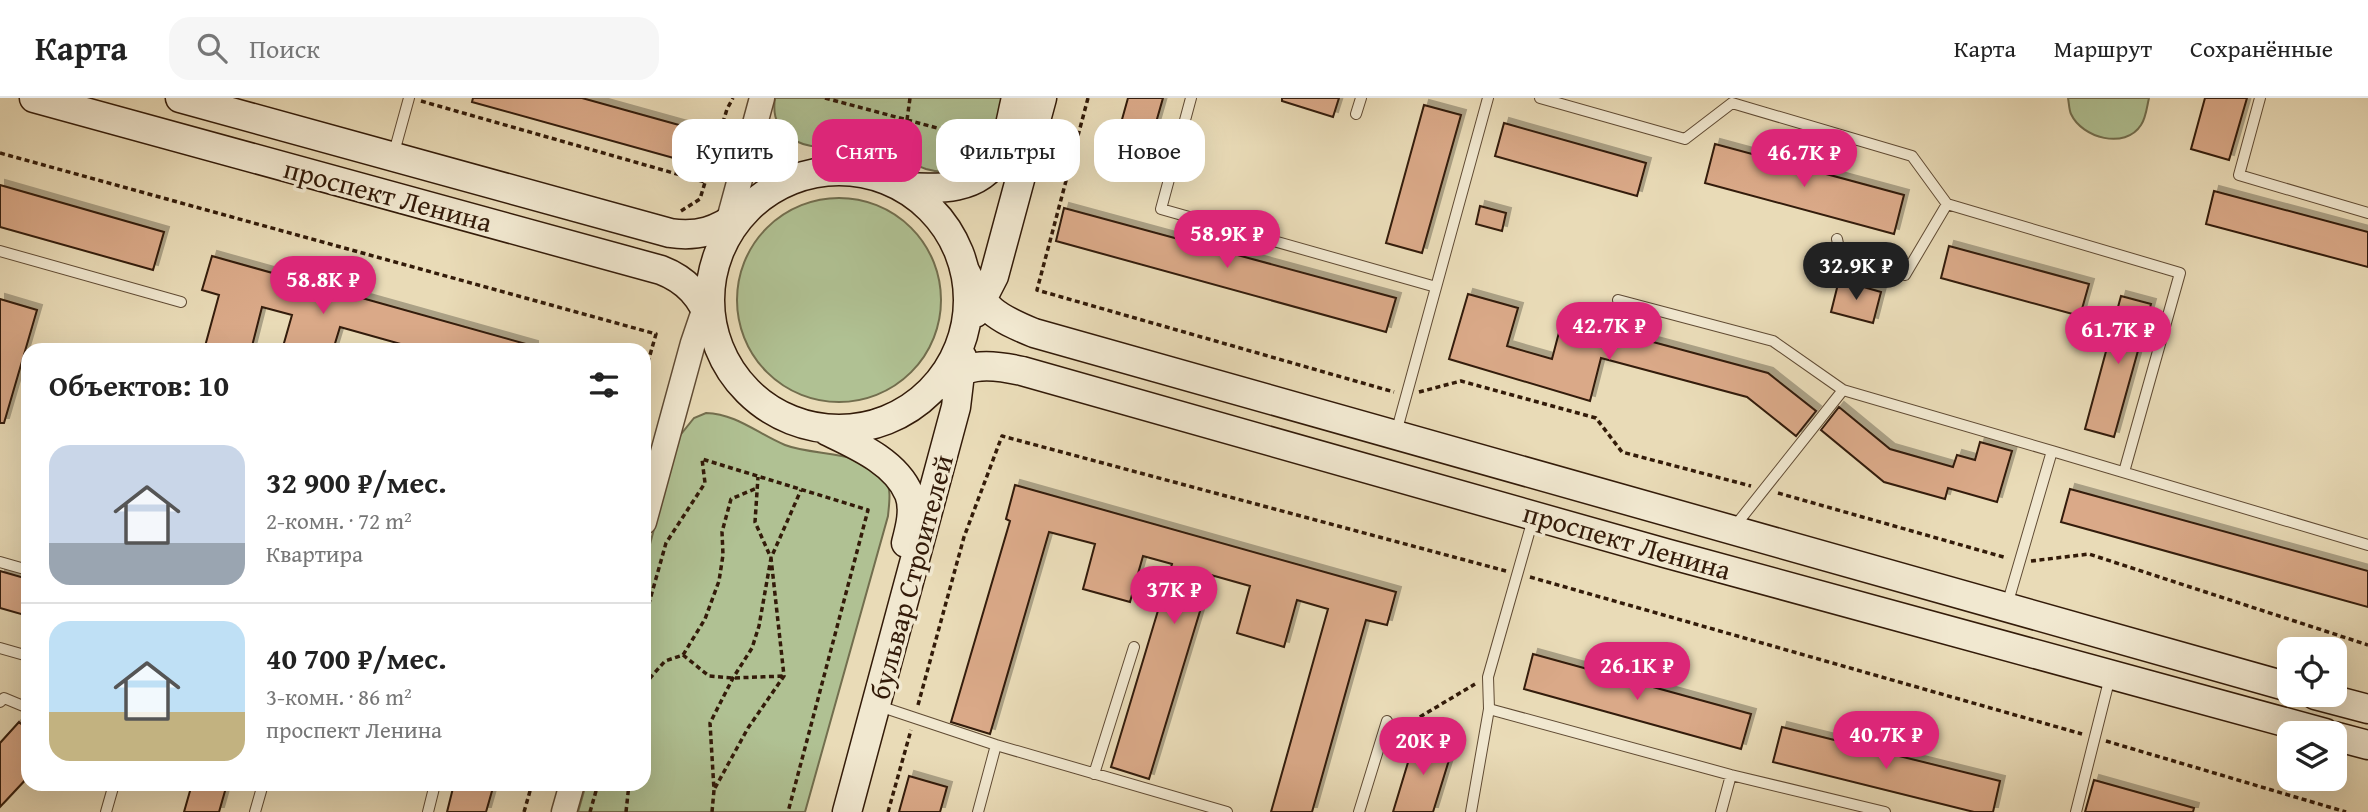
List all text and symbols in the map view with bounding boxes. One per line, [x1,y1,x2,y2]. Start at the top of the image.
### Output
search box [169,17,659,80]
text: Карта [35,24,127,72]
icon: search [193,29,231,67]
text: Поиск [249,29,320,68]
text: Карта [1954,31,2016,66]
text: Маршрут [2054,31,2152,66]
text: Сохранённые [2190,31,2333,66]
chip: Купить [672,119,798,182]
chip: Снять [812,119,922,182]
chip: Фильтры [936,119,1080,182]
chip: Новое [1094,119,1205,182]
pin: 46.7K ₽ [1739,130,1869,189]
text: 46.7K ₽ [1767,135,1841,168]
street label: проспект Ленина [279,147,498,242]
pin: 58.9K ₽ [1162,211,1292,270]
text: 58.9K ₽ [1190,216,1264,249]
pin: 32.9K ₽ [1791,242,1921,302]
text: 32.9K ₽ [1819,248,1893,281]
pin: 58.8K ₽ [258,256,388,316]
text: 58.8K ₽ [286,262,360,295]
pin: 42.7K ₽ [1544,302,1674,362]
pin: 61.7K ₽ [2053,306,2183,366]
text: 42.7K ₽ [1572,308,1646,341]
text: 61.7K ₽ [2081,312,2155,345]
text: Объектов: 10 [49,363,229,407]
icon: filters [585,366,623,404]
street label: бульвар Строителей [858,450,963,704]
text: 32 900 ₽/мес. [266,460,447,504]
icon: home [105,473,189,557]
street label: проспект Ленина [1519,491,1736,590]
text: 2-комн. · 72 m² [266,504,412,537]
text: Квартира [266,537,363,570]
pin: 37K ₽ [1125,566,1223,626]
text: 37K ₽ [1146,572,1202,605]
text: 40 700 ₽/мес. [266,636,447,680]
map controls [2277,637,2347,791]
button: locate [2277,637,2347,707]
pin: 26.1K ₽ [1572,642,1702,702]
text: 26.1K ₽ [1600,648,1674,681]
icon: home [105,649,189,733]
text: 3-комн. · 86 m² [266,680,412,713]
pin: 40.7K ₽ [1821,712,1951,771]
text: проспект Ленина [266,713,442,746]
text: 40.7K ₽ [1849,717,1923,750]
pin: 20K ₽ [1374,718,1472,777]
button: layers [2277,721,2347,791]
text: 20K ₽ [1395,723,1451,756]

